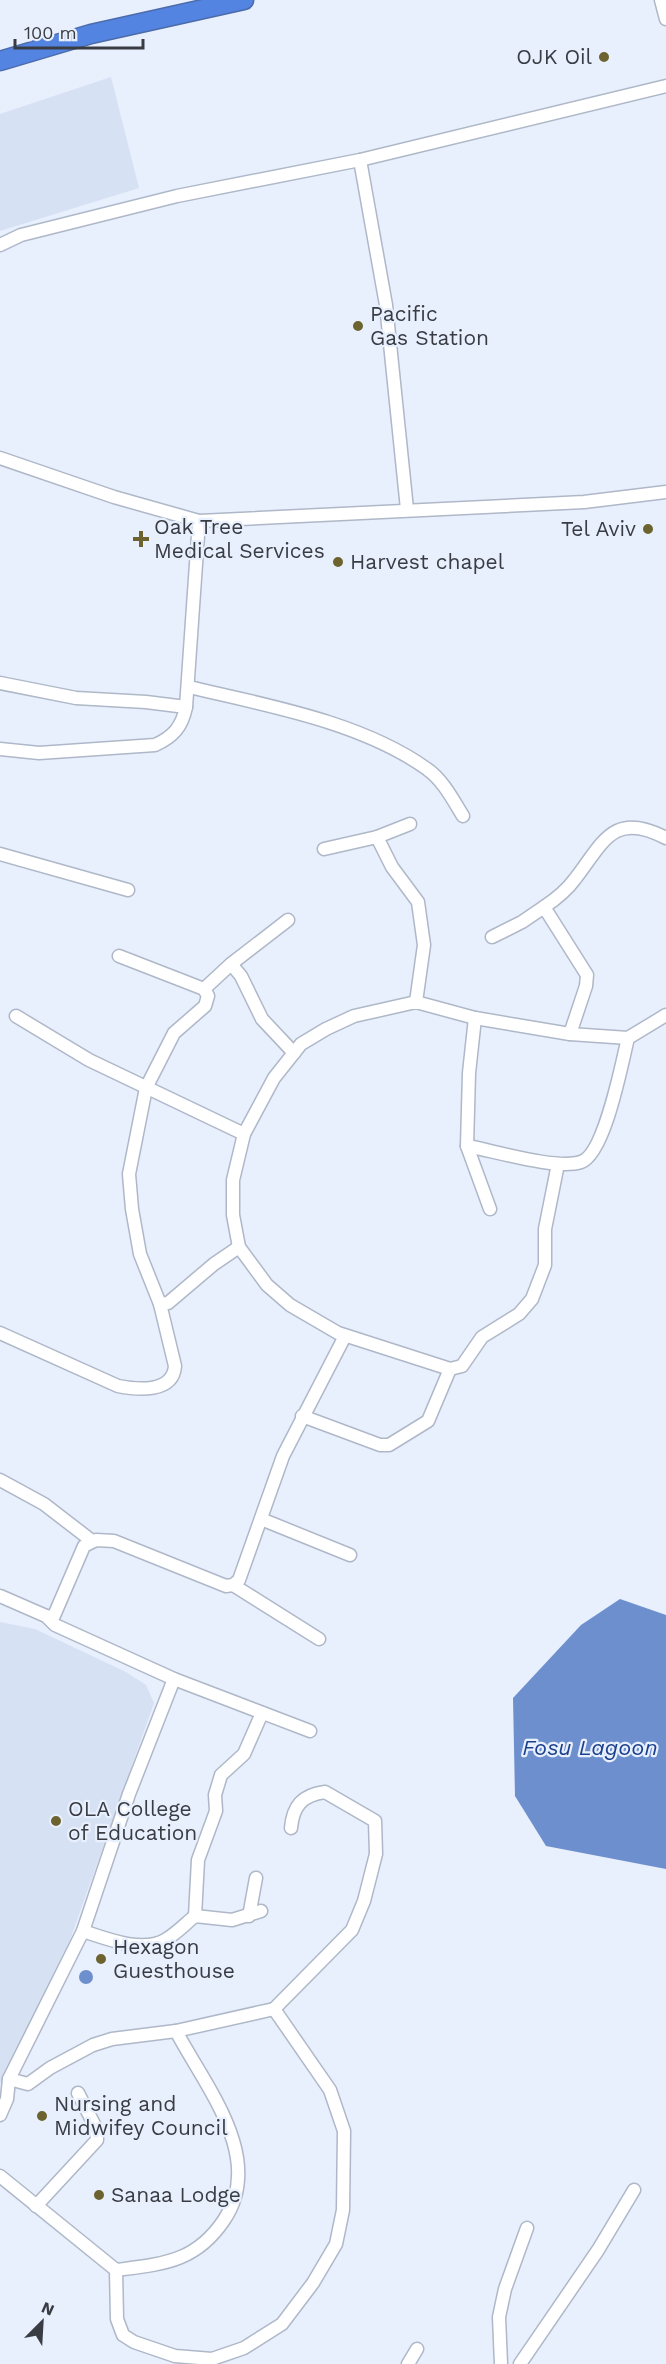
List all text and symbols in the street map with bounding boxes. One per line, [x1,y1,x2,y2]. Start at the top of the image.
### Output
scale bar [15,12,142,50]
text: 100 m [24,22,77,43]
place label: OJK Oil [516,44,593,69]
marker: OJK Oil [597,50,611,64]
place label: Pacific Gas Station [370,301,489,350]
marker: Pacific Gas Station [351,319,365,333]
place label: Oak Tree Medical Services [154,514,325,563]
place label: Tel Aviv [561,516,636,541]
marker: Tel Aviv [641,522,655,536]
marker: Oak Tree Medical Services [132,530,150,548]
place label: Harvest chapel [350,549,505,574]
marker: Harvest chapel [331,555,345,569]
water label: Fosu Lagoon [522,1735,658,1760]
place label: OLA College of Education [68,1796,197,1845]
marker: OLA College of Education [49,1814,63,1828]
place label: Hexagon Guesthouse [113,1934,235,1983]
marker: Hexagon Guesthouse [94,1952,108,1966]
place label: Nursing and Midwifey Council [54,2091,228,2140]
marker: Nursing and Midwifey Council [35,2109,49,2123]
place label: Sanaa Lodge [111,2182,241,2207]
marker: Sanaa Lodge [92,2188,106,2202]
north arrow [12,2292,72,2352]
text: N [39,2298,57,2320]

